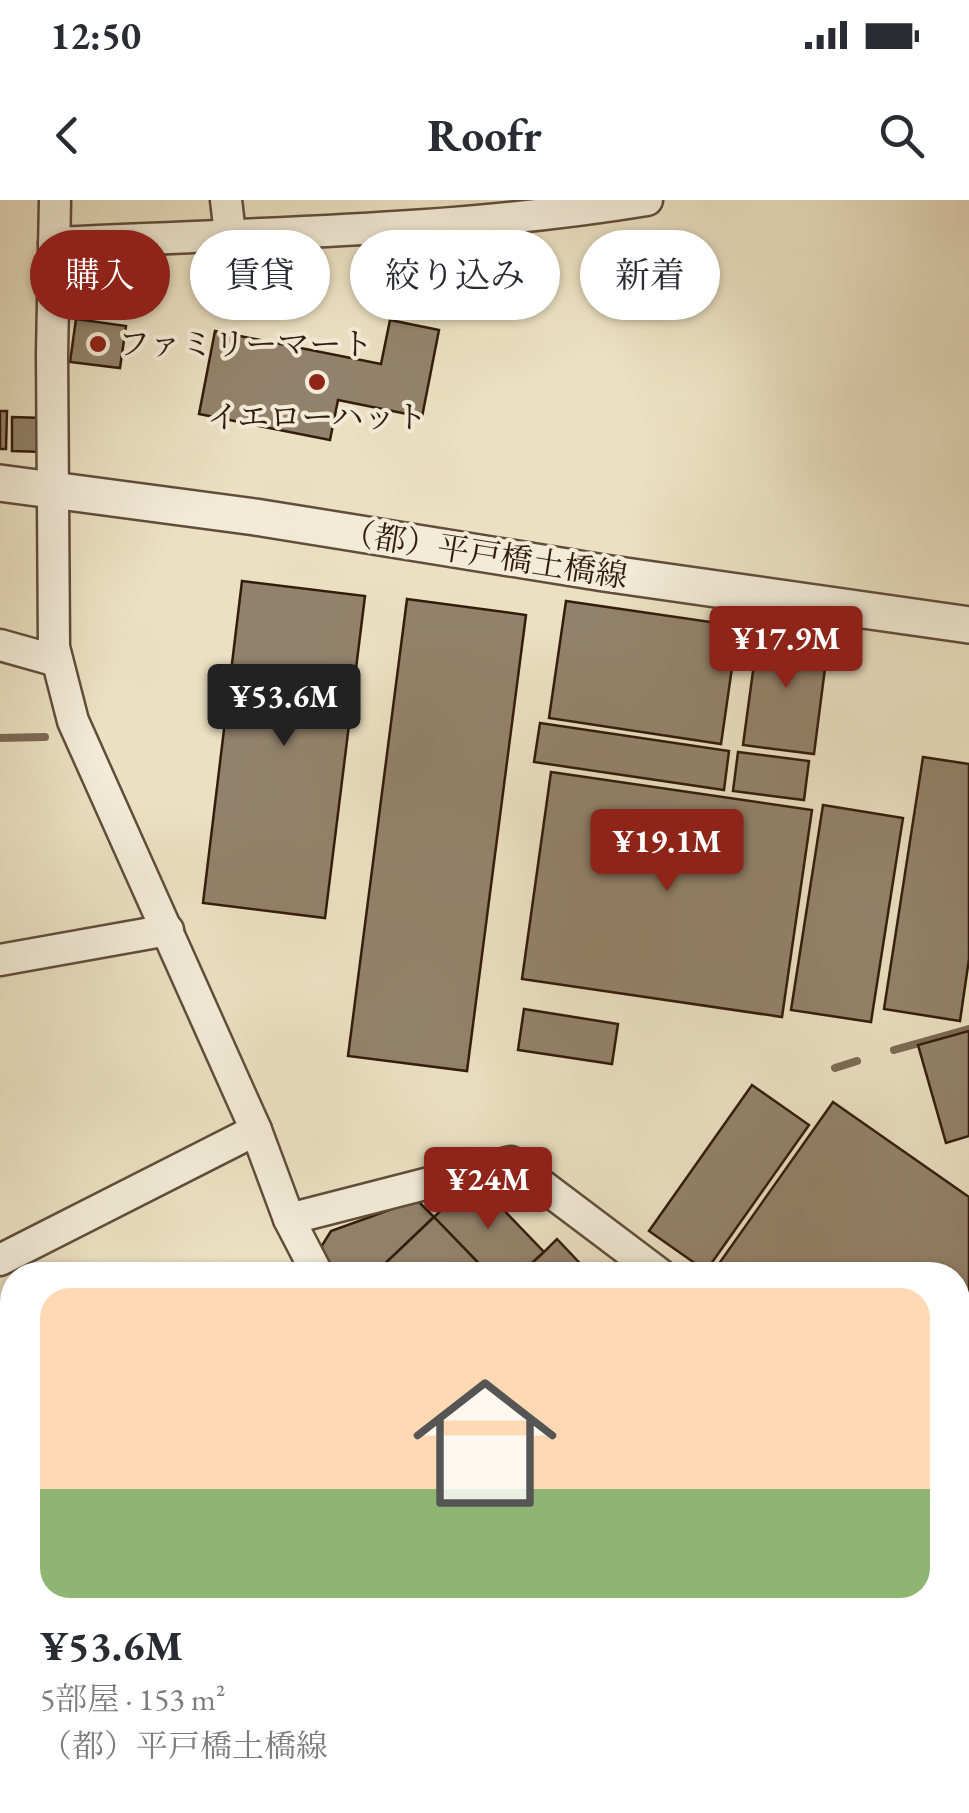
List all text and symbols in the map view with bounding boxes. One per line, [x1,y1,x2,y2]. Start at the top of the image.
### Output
text: 12:50 [50,11,141,60]
text: Roofr [427,106,542,164]
icon: back [40,108,95,163]
icon: search [874,108,929,163]
chip: 購入 [30,230,170,320]
chip: 賃貸 [190,230,330,320]
chip: 絞り込み [350,230,560,320]
chip: 新着 [580,230,720,320]
place label: ファミリーマート [118,323,373,365]
marker: ファミリーマート [87,333,109,355]
marker: イエローハット [306,371,328,393]
place label: イエローハット [206,396,428,438]
street label: （都）平戸橋土橋線 [339,511,631,597]
pin: ¥17.9M [705,606,867,691]
text: ¥17.9M [732,617,840,659]
pin: ¥53.6M [203,664,365,749]
text: ¥53.6M [230,675,338,717]
pin: ¥19.1M [586,809,748,894]
text: ¥19.1M [613,820,721,862]
pin: ¥24M [429,1147,547,1232]
text: ¥24M [446,1158,530,1200]
icon: home [395,1353,575,1533]
text: ¥53.6M [40,1618,183,1673]
text: 5部屋 · 153 m² [40,1678,226,1720]
text: （都）平戸橋土橋線 [40,1725,328,1767]

